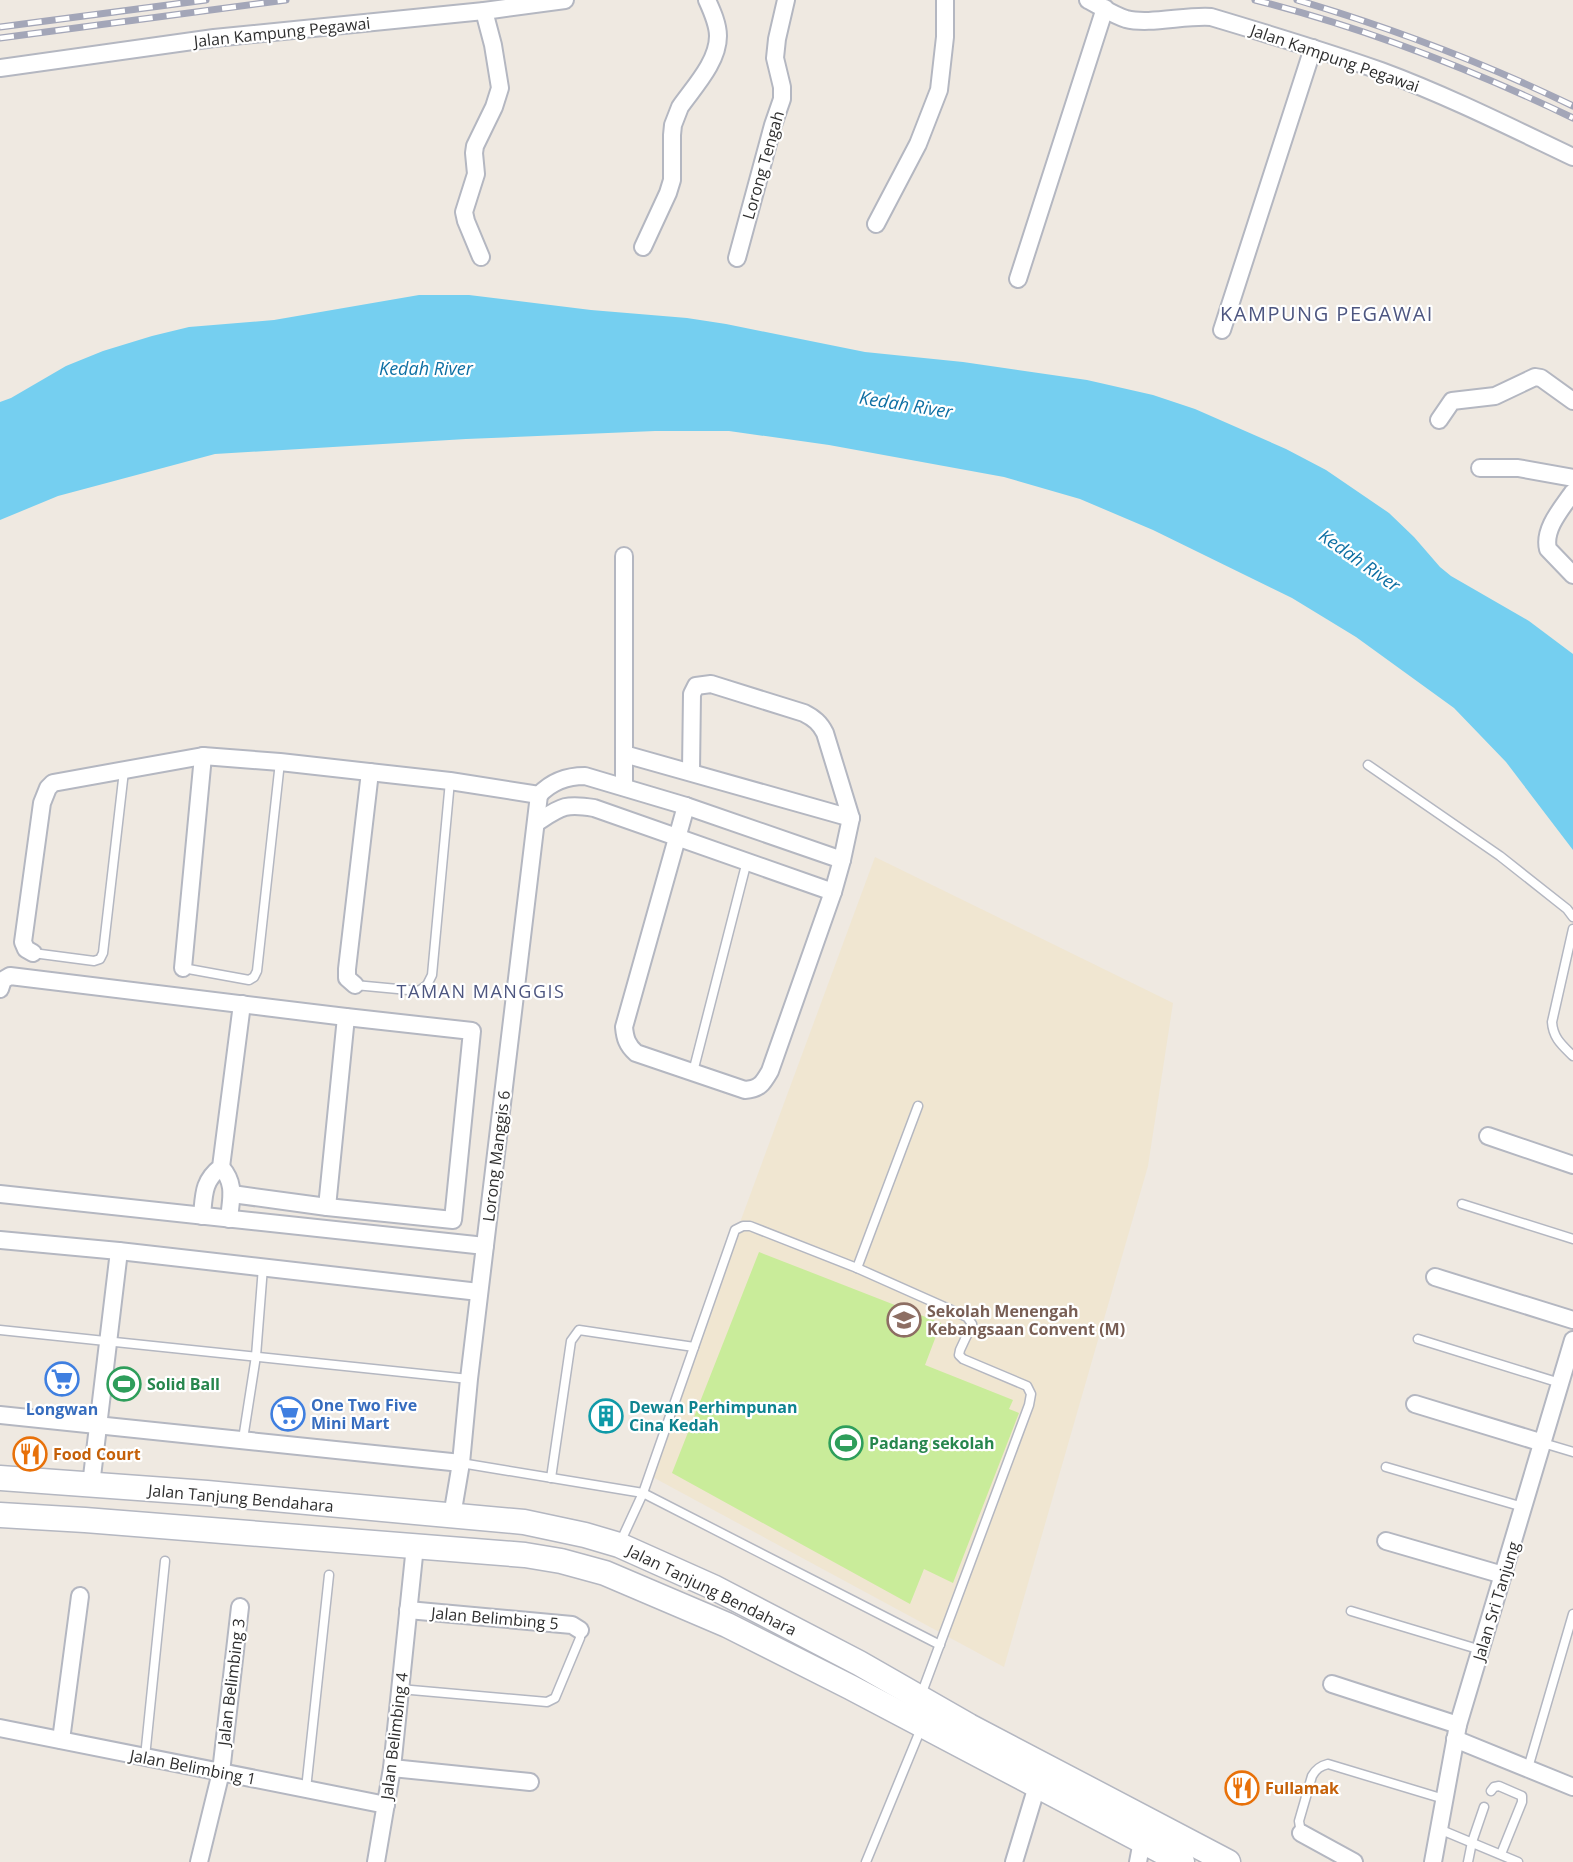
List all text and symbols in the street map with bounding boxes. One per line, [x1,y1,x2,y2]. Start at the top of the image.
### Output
street label: Jalan Kampung Pegawai [191,12,371,52]
street label: Jalan Kampung Pegawai [1246,18,1422,97]
street label: Lorong Tengah [737,108,789,222]
district label: KAMPUNG PEGAWAI [1220,300,1434,327]
water label: Kedah River [379,356,474,380]
water label: Kedah River [858,385,955,423]
water label: Kedah River [1315,523,1406,597]
district label: TAMAN MANGGIS [397,979,565,1003]
street label: Lorong Manggis 6 [477,1089,515,1223]
place label: Sekolah Menengah Kebangsaan Convent (M) [927,1300,1125,1340]
school or university icon: Sekolah Menengah Kebangsaan Convent (M) [886,1302,922,1338]
supermarket icon: Longwan [44,1361,80,1397]
sports icon: Solid Ball [106,1366,142,1402]
place label: Solid Ball [147,1373,220,1395]
place label: One Two Five Mini Mart [311,1394,417,1434]
supermarket icon: One Two Five Mini Mart [270,1396,306,1432]
place label: Dewan Perhimpunan Cina Kedah [629,1396,798,1436]
place label: Longwan [26,1398,98,1420]
building icon: Dewan Perhimpunan Cina Kedah [588,1398,624,1434]
sports icon: Padang sekolah [828,1425,864,1461]
place label: Padang sekolah [869,1432,995,1454]
restaurant icon: Food Court [12,1436,48,1472]
place label: Food Court [53,1443,141,1465]
street label: Jalan Tanjung Bendahara [145,1479,335,1517]
street label: Jalan Tanjung Bendahara [622,1538,800,1641]
street label: Jalan Sri Tanjung [1467,1538,1525,1665]
street label: Jalan Belimbing 5 [428,1601,560,1635]
street label: Jalan Belimbing 3 [212,1617,250,1749]
street label: Jalan Belimbing 4 [375,1671,413,1803]
street label: Jalan Belimbing 1 [126,1744,258,1790]
restaurant icon: Fullamak [1224,1770,1260,1806]
place label: Fullamak [1265,1777,1339,1799]

